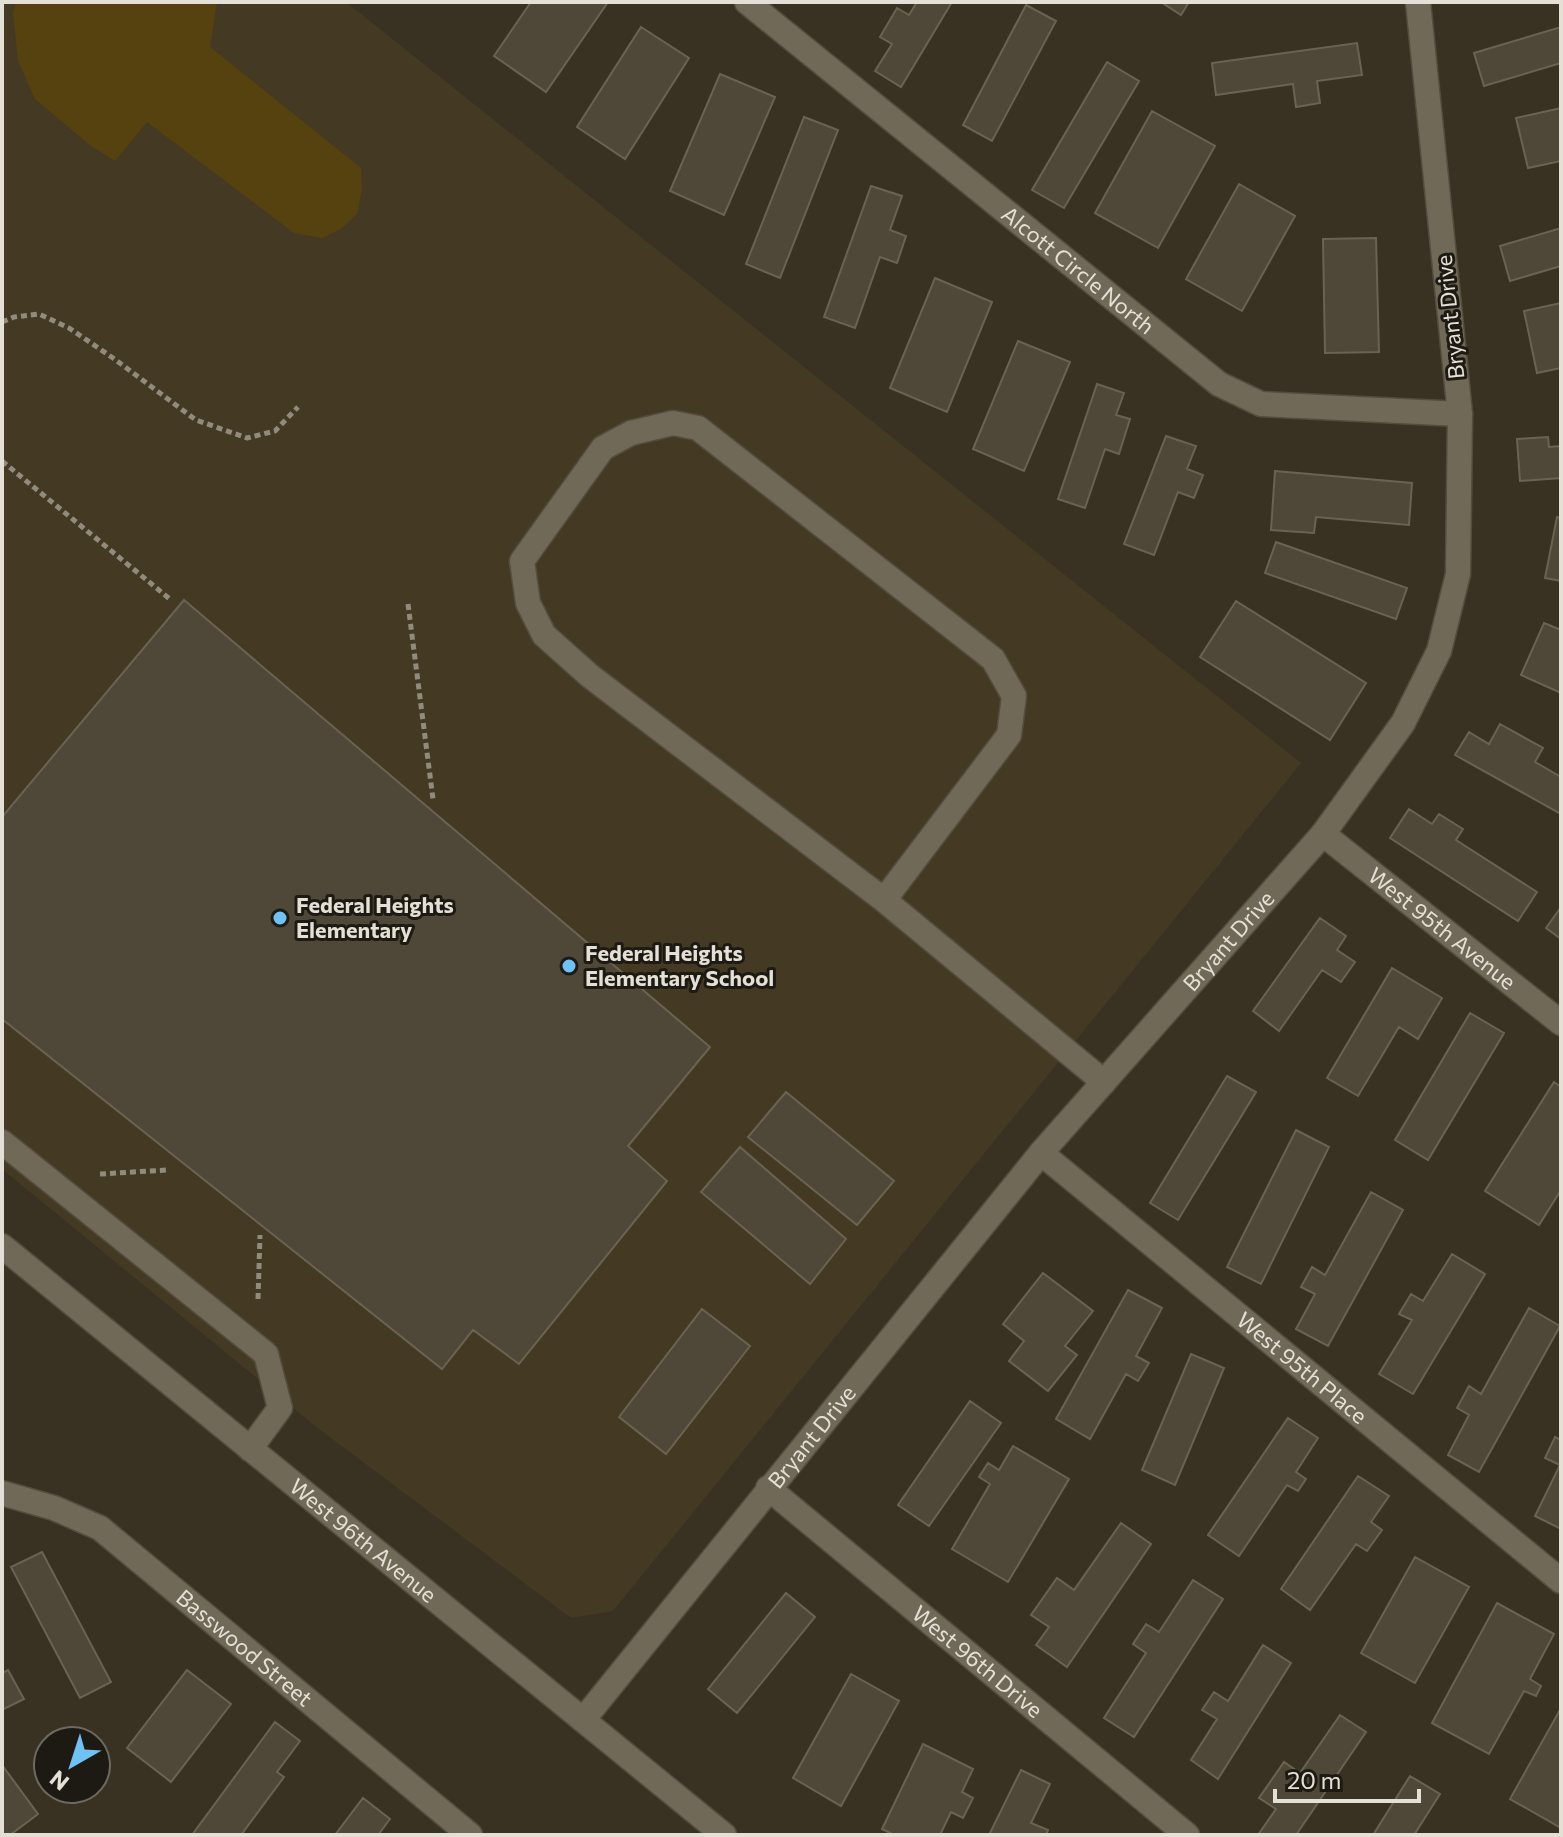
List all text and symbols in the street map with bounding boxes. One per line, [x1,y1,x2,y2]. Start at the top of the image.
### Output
street label: Alcott Circle North [997,200,1160,339]
street label: Bryant Drive [1430,254,1469,380]
street label: West 95th Avenue [1363,861,1522,995]
street label: Bryant Drive [1177,885,1280,996]
place label: Federal Heights Elementary [296,891,454,943]
marker: Federal Heights Elementary [271,909,289,927]
place label: Federal Heights Elementary School [585,939,774,991]
marker: Federal Heights Elementary School [560,957,578,975]
street label: West 95th Place [1232,1306,1373,1429]
street label: Bryant Drive [762,1380,861,1494]
street label: West 96th Avenue [284,1472,442,1608]
street label: Basswood Street [171,1583,318,1712]
street label: West 96th Drive [907,1599,1049,1723]
north arrow [32,1725,112,1805]
scale bar [1275,1753,1419,1803]
text: N [44,1765,74,1797]
text: 20 m [1287,1765,1341,1794]

